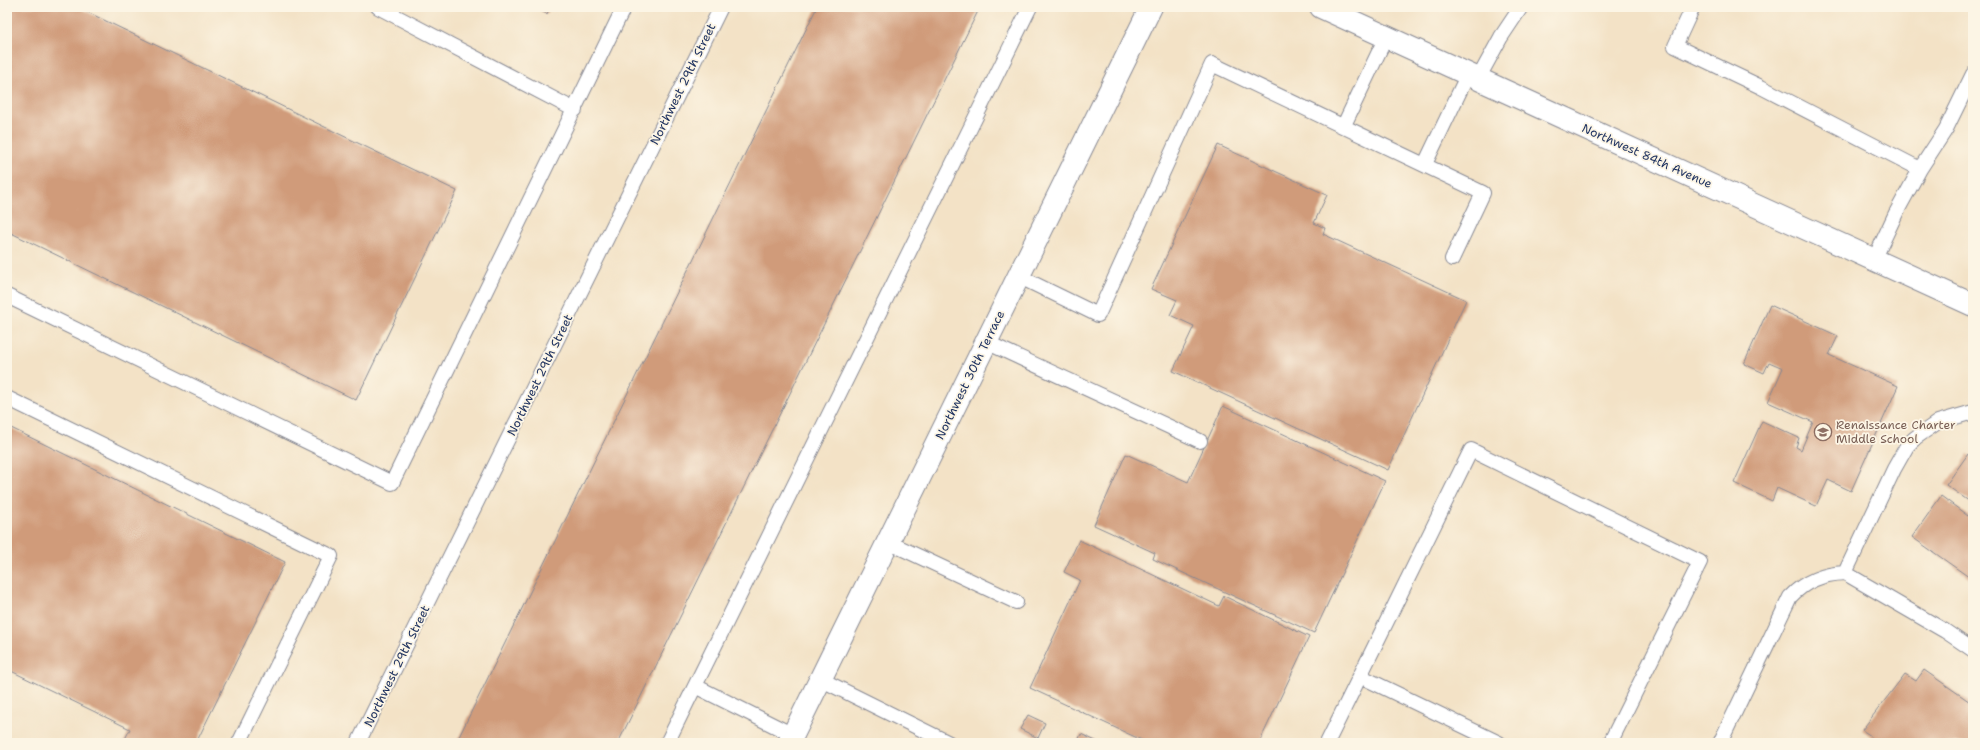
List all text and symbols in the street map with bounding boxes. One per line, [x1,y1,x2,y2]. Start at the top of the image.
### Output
street label: Northwest 29th Street [647,20,719,148]
street label: Northwest 84th Avenue [1579,120,1715,192]
street label: Northwest 30th Terrace [932,308,1008,442]
street label: Northwest 29th Street [504,311,576,439]
place label: Renaissance Charter Middle School [1836,417,1956,447]
school or university icon: Renaissance Charter Middle School [1813,422,1833,442]
street label: Northwest 29th Street [361,602,433,730]

